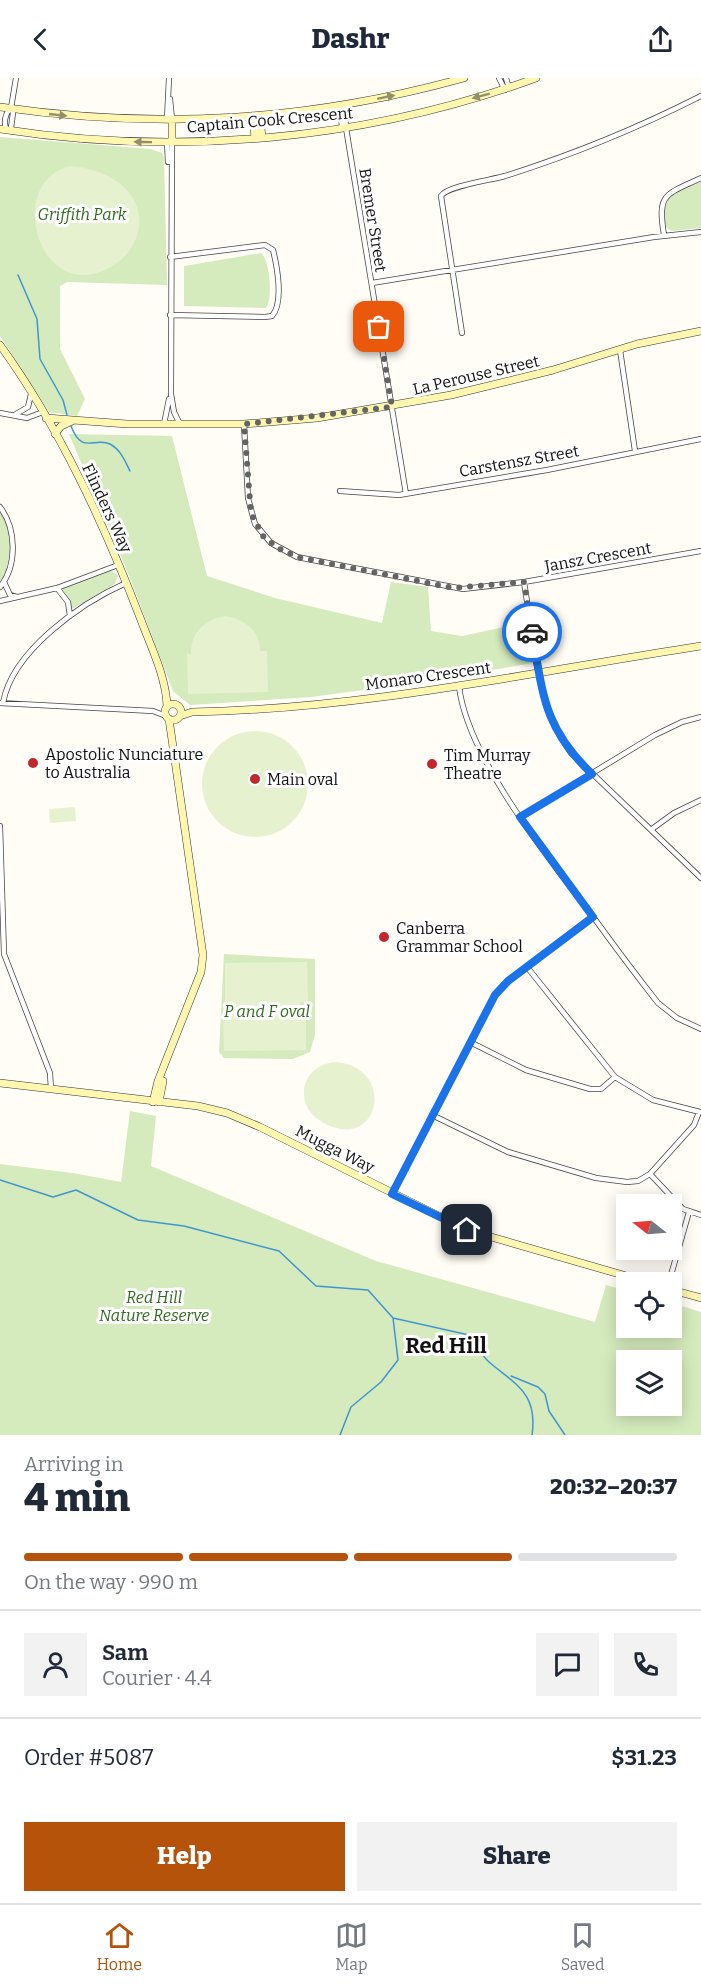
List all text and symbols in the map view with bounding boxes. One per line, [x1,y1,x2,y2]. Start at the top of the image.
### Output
icon: back [24,23,57,56]
text: Dashr [312,23,389,55]
icon: share [644,23,677,56]
one-way arrow [377,92,395,102]
one-way arrow [472,92,490,101]
street label: Captain Cook Crescent [186,103,354,137]
one-way arrow [49,110,68,119]
one-way arrow [134,137,153,147]
street label: Bremer Street [355,167,391,273]
park label: Griffith Park [37,205,127,224]
pin [353,301,404,352]
icon: bag [362,310,395,343]
street label: La Perouse Street [411,351,541,399]
street label: Carstensz Street [458,441,581,481]
street label: Flinders Way [78,460,136,556]
street label: Jansz Crescent [542,538,653,576]
courier [502,602,562,662]
icon: car [516,616,549,649]
street label: Monaro Crescent [364,658,492,694]
place label: Apostolic Nunciature to Australia [45,745,203,782]
place label: Tim Murray Theatre [444,746,531,783]
marker: Apostolic Nunciature to Australia [26,756,40,770]
marker: Tim Murray Theatre [425,757,439,771]
place label: Main oval [267,770,339,789]
marker: Main oval [248,772,262,786]
place label: Canberra Grammar School [396,919,523,956]
marker: Canberra Grammar School [377,930,391,944]
park label: P and F oval [224,1002,310,1021]
street label: Mugga Way [292,1121,378,1177]
north arrow [616,1194,682,1260]
map controls [616,1194,682,1416]
pin [441,1204,492,1255]
icon: home [450,1213,483,1246]
button: locate [616,1272,682,1338]
park label: Red Hill Nature Reserve [99,1288,209,1325]
district label: Red Hill [405,1332,487,1359]
button: layers [616,1350,682,1416]
text: Arriving in [24,1452,123,1476]
text: 20:32–20:37 [550,1473,677,1500]
text: 4 min [24,1475,130,1521]
text: On the way · 990 m [24,1570,198,1594]
button: person [24,1633,87,1696]
button: chat [536,1633,599,1696]
button: phone [614,1633,677,1696]
text: Sam [102,1639,148,1666]
text: Courier · 4.4 [102,1666,212,1690]
text: Order #5087 [24,1744,153,1771]
text: $31.23 [611,1744,677,1771]
button: Help [24,1822,345,1891]
button: Share [357,1822,677,1891]
tab: Home [96,1919,142,1974]
tab: Map [335,1919,368,1974]
tab: Saved [561,1919,605,1974]

